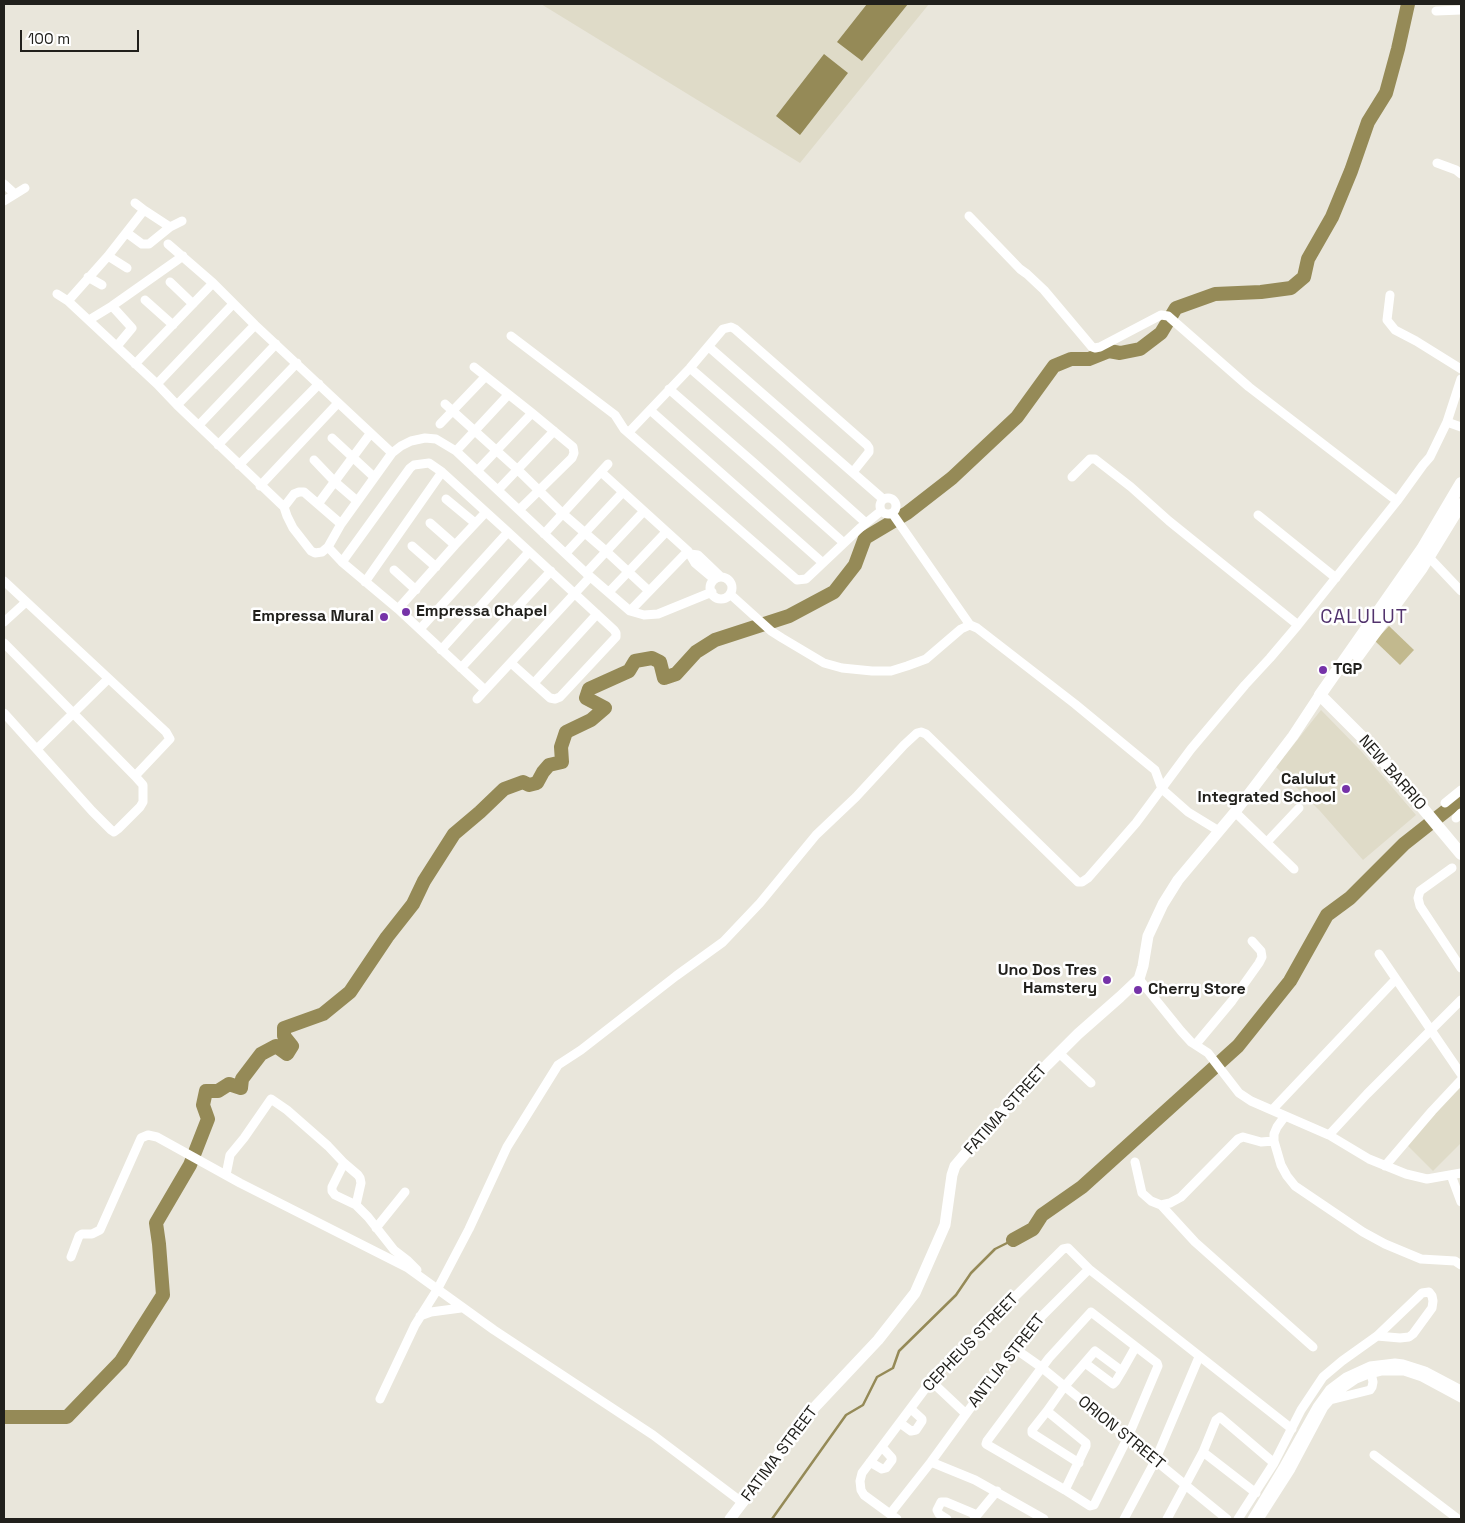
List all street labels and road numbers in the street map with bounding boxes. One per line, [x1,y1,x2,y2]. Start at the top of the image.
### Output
street label: NEW BARRIO [1354,732,1430,814]
street label: FATIMA STREET [961,1061,1051,1159]
street label: CEPHEUS STREET [919,1290,1023,1396]
street label: ANTLIA STREET [965,1310,1049,1412]
street label: ORION STREET [1074,1392,1168,1474]
street label: FATIMA STREET [738,1403,822,1505]

